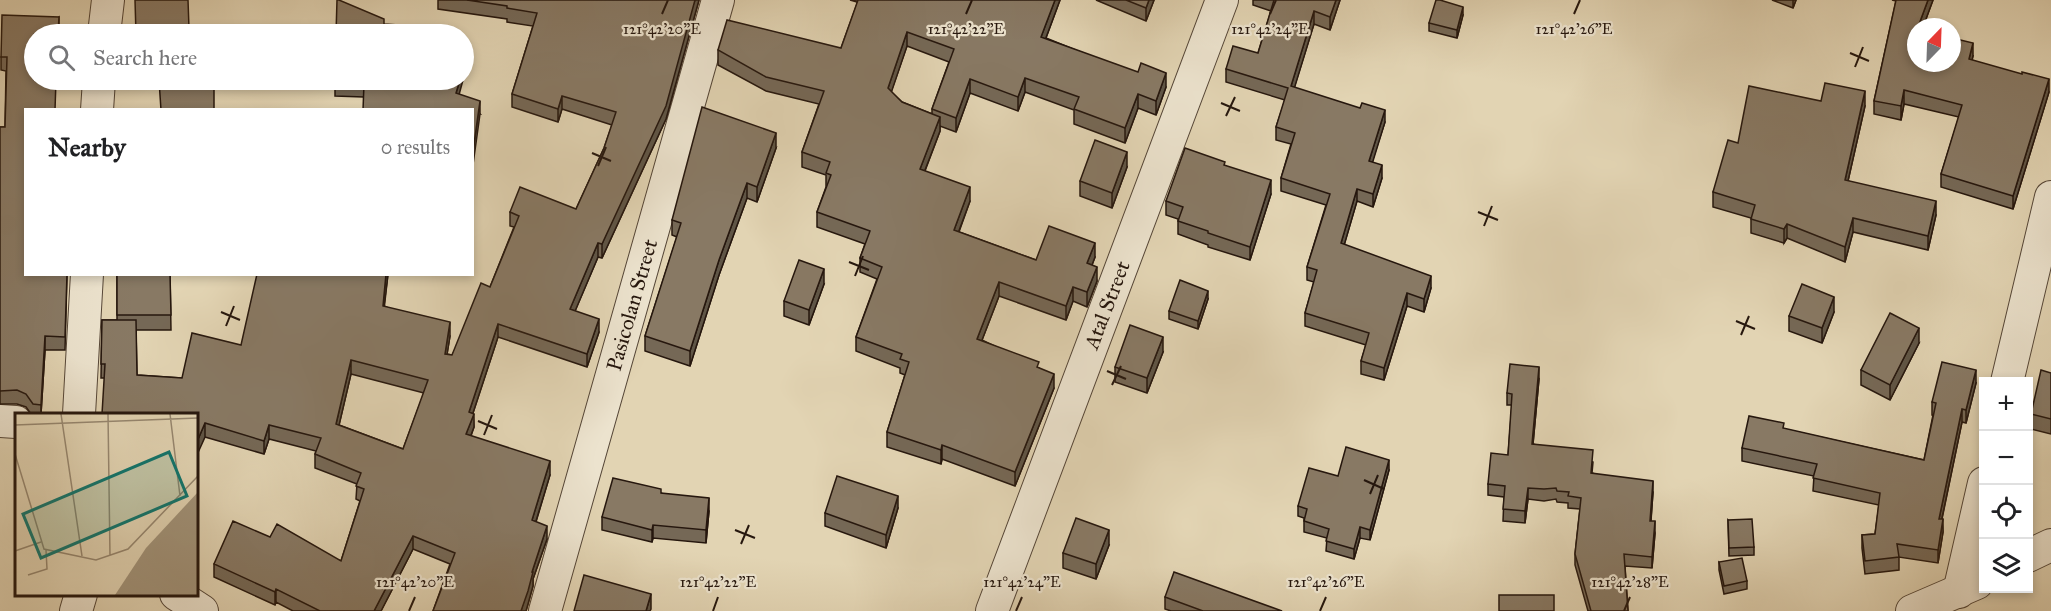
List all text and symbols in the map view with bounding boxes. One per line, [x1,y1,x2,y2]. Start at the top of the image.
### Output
north arrow [1907,18,1961,72]
text: 121°42'20"E [623,20,701,38]
text: 121°42'22"E [928,20,1005,38]
text: 121°42'24"E [1231,20,1309,38]
text: 121°42'26"E [1536,20,1613,38]
search box [24,24,474,90]
icon: search [45,41,78,74]
text: Search here [93,44,197,71]
text: Nearby [48,131,126,163]
text: 0 results [381,135,450,159]
street label: Pasicolan Street [601,236,663,374]
street label: Atal Street [1078,257,1136,354]
map controls [1979,377,2033,593]
button: + [1979,377,2033,431]
inset map [15,413,198,596]
button: − [1979,431,2033,485]
button: locate [1979,485,2033,539]
button: layers [1979,539,2033,593]
text: 121°42'20"E [376,573,454,591]
text: 121°42'22"E [680,573,757,591]
text: 121°42'24"E [983,573,1061,591]
text: 121°42'26"E [1288,573,1365,591]
text: 121°42'28"E [1591,573,1669,591]

